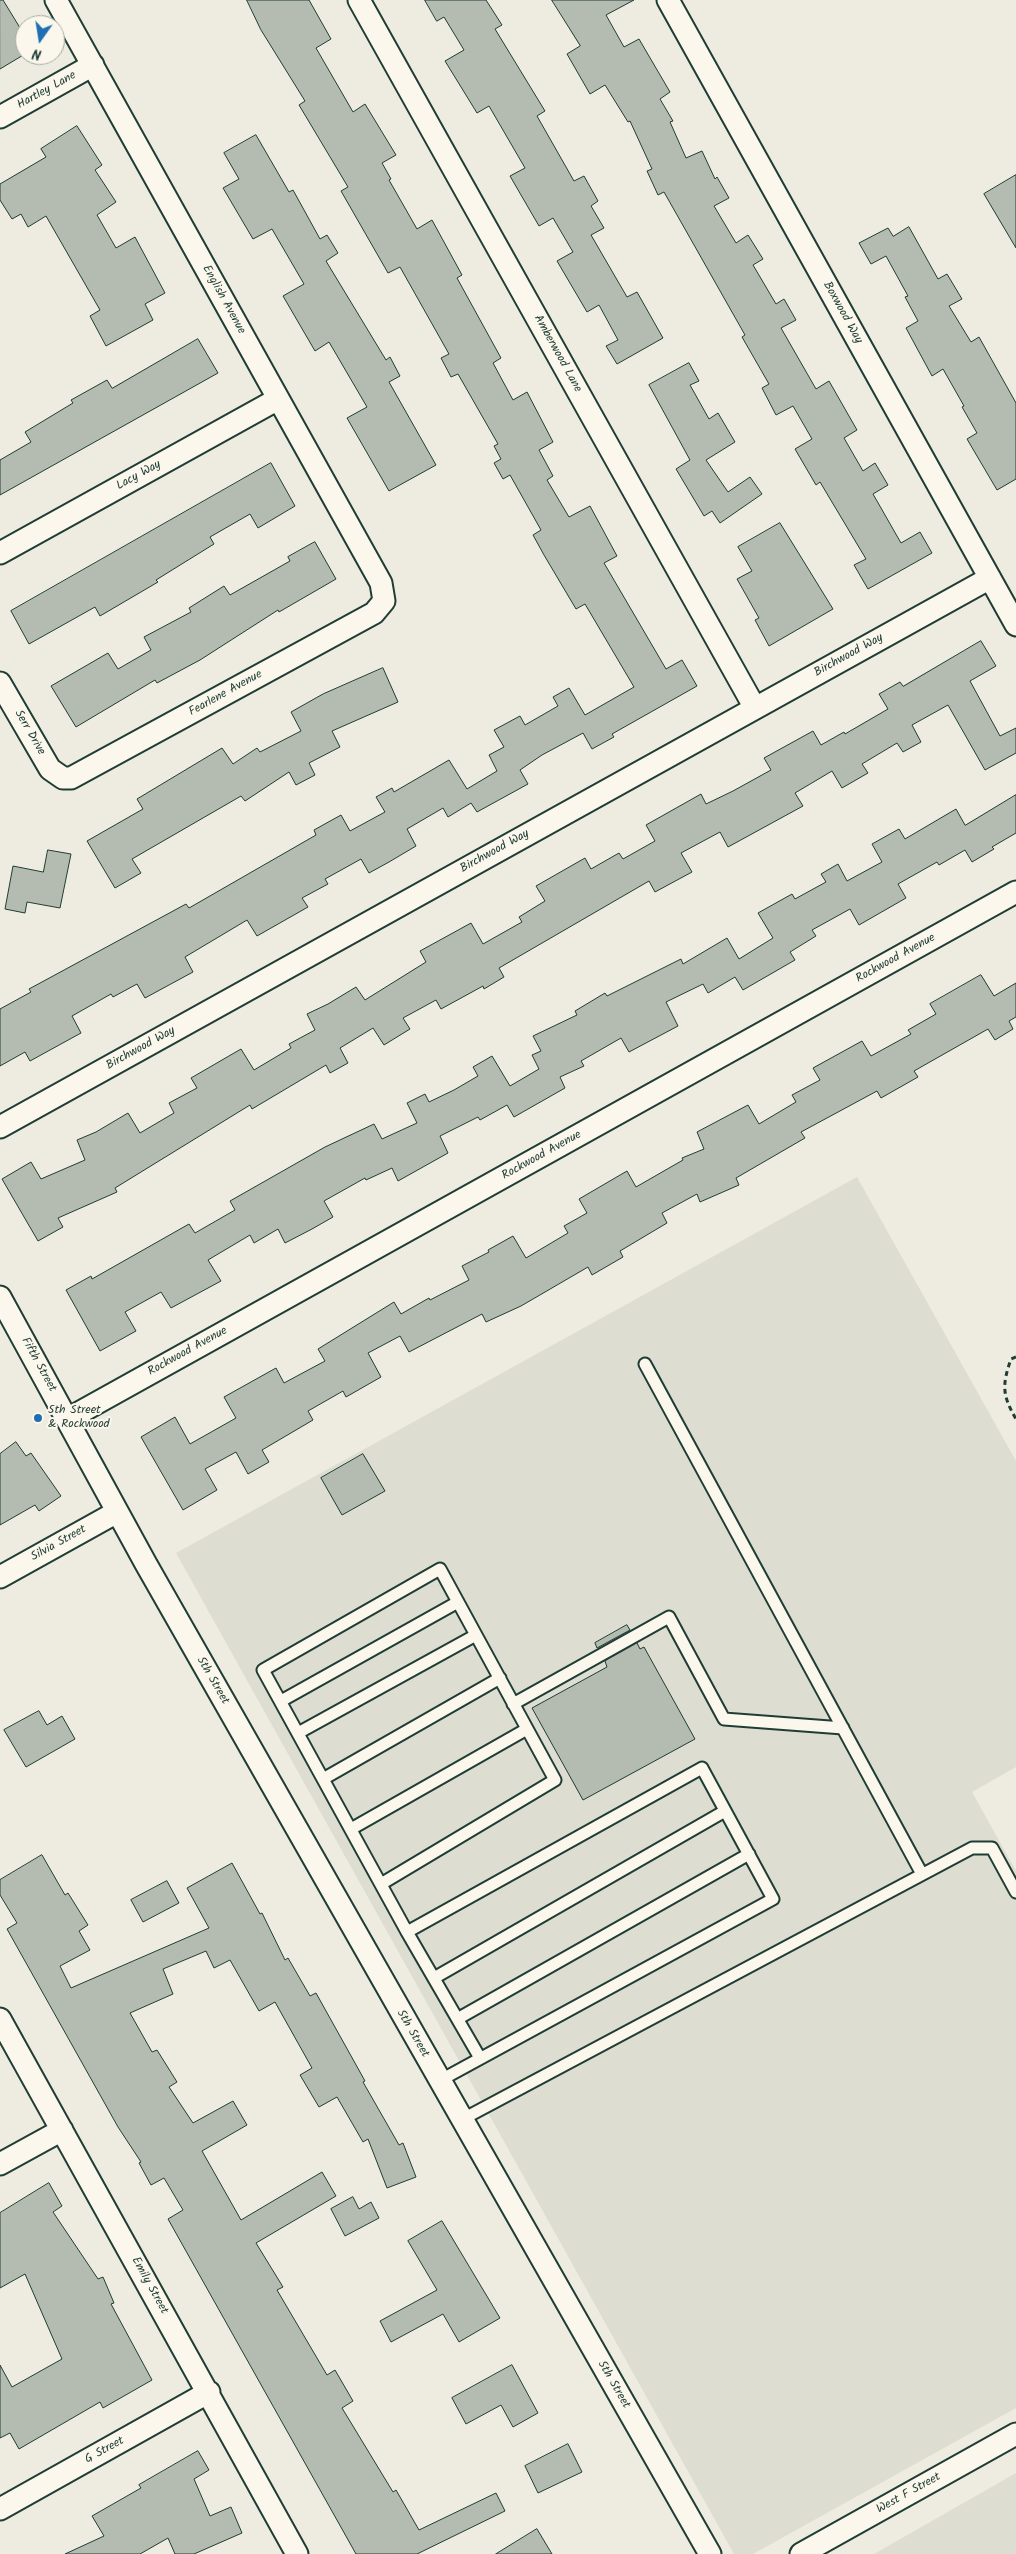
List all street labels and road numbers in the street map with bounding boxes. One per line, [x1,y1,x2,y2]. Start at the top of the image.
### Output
street label: Hartley Lane [15,69,79,113]
street label: English Avenue [198,263,248,337]
street label: Boxwood Way [819,280,865,346]
street label: Amberwood Lane [530,313,584,395]
street label: Lacy Way [114,458,164,494]
street label: Birchwood Way [812,631,886,681]
street label: Fearlene Avenue [187,668,265,720]
street label: Serr Drive [10,708,48,758]
street label: Birchwood Way [458,827,532,877]
street label: Rockwood Avenue [854,931,938,987]
street label: Birchwood Way [104,1024,178,1074]
street label: Rockwood Avenue [500,1128,584,1184]
street label: Rockwood Avenue [146,1324,230,1380]
street label: Fifth Street [17,1335,59,1395]
street label: Silvia Street [29,1523,89,1565]
street label: 5th Street [193,1655,231,1707]
street label: 5th Street [393,2008,431,2060]
street label: Emily Street [127,2255,171,2317]
street label: 5th Street [594,2359,632,2411]
street label: G Street [83,2434,127,2468]
street label: West F Street [875,2471,943,2517]

